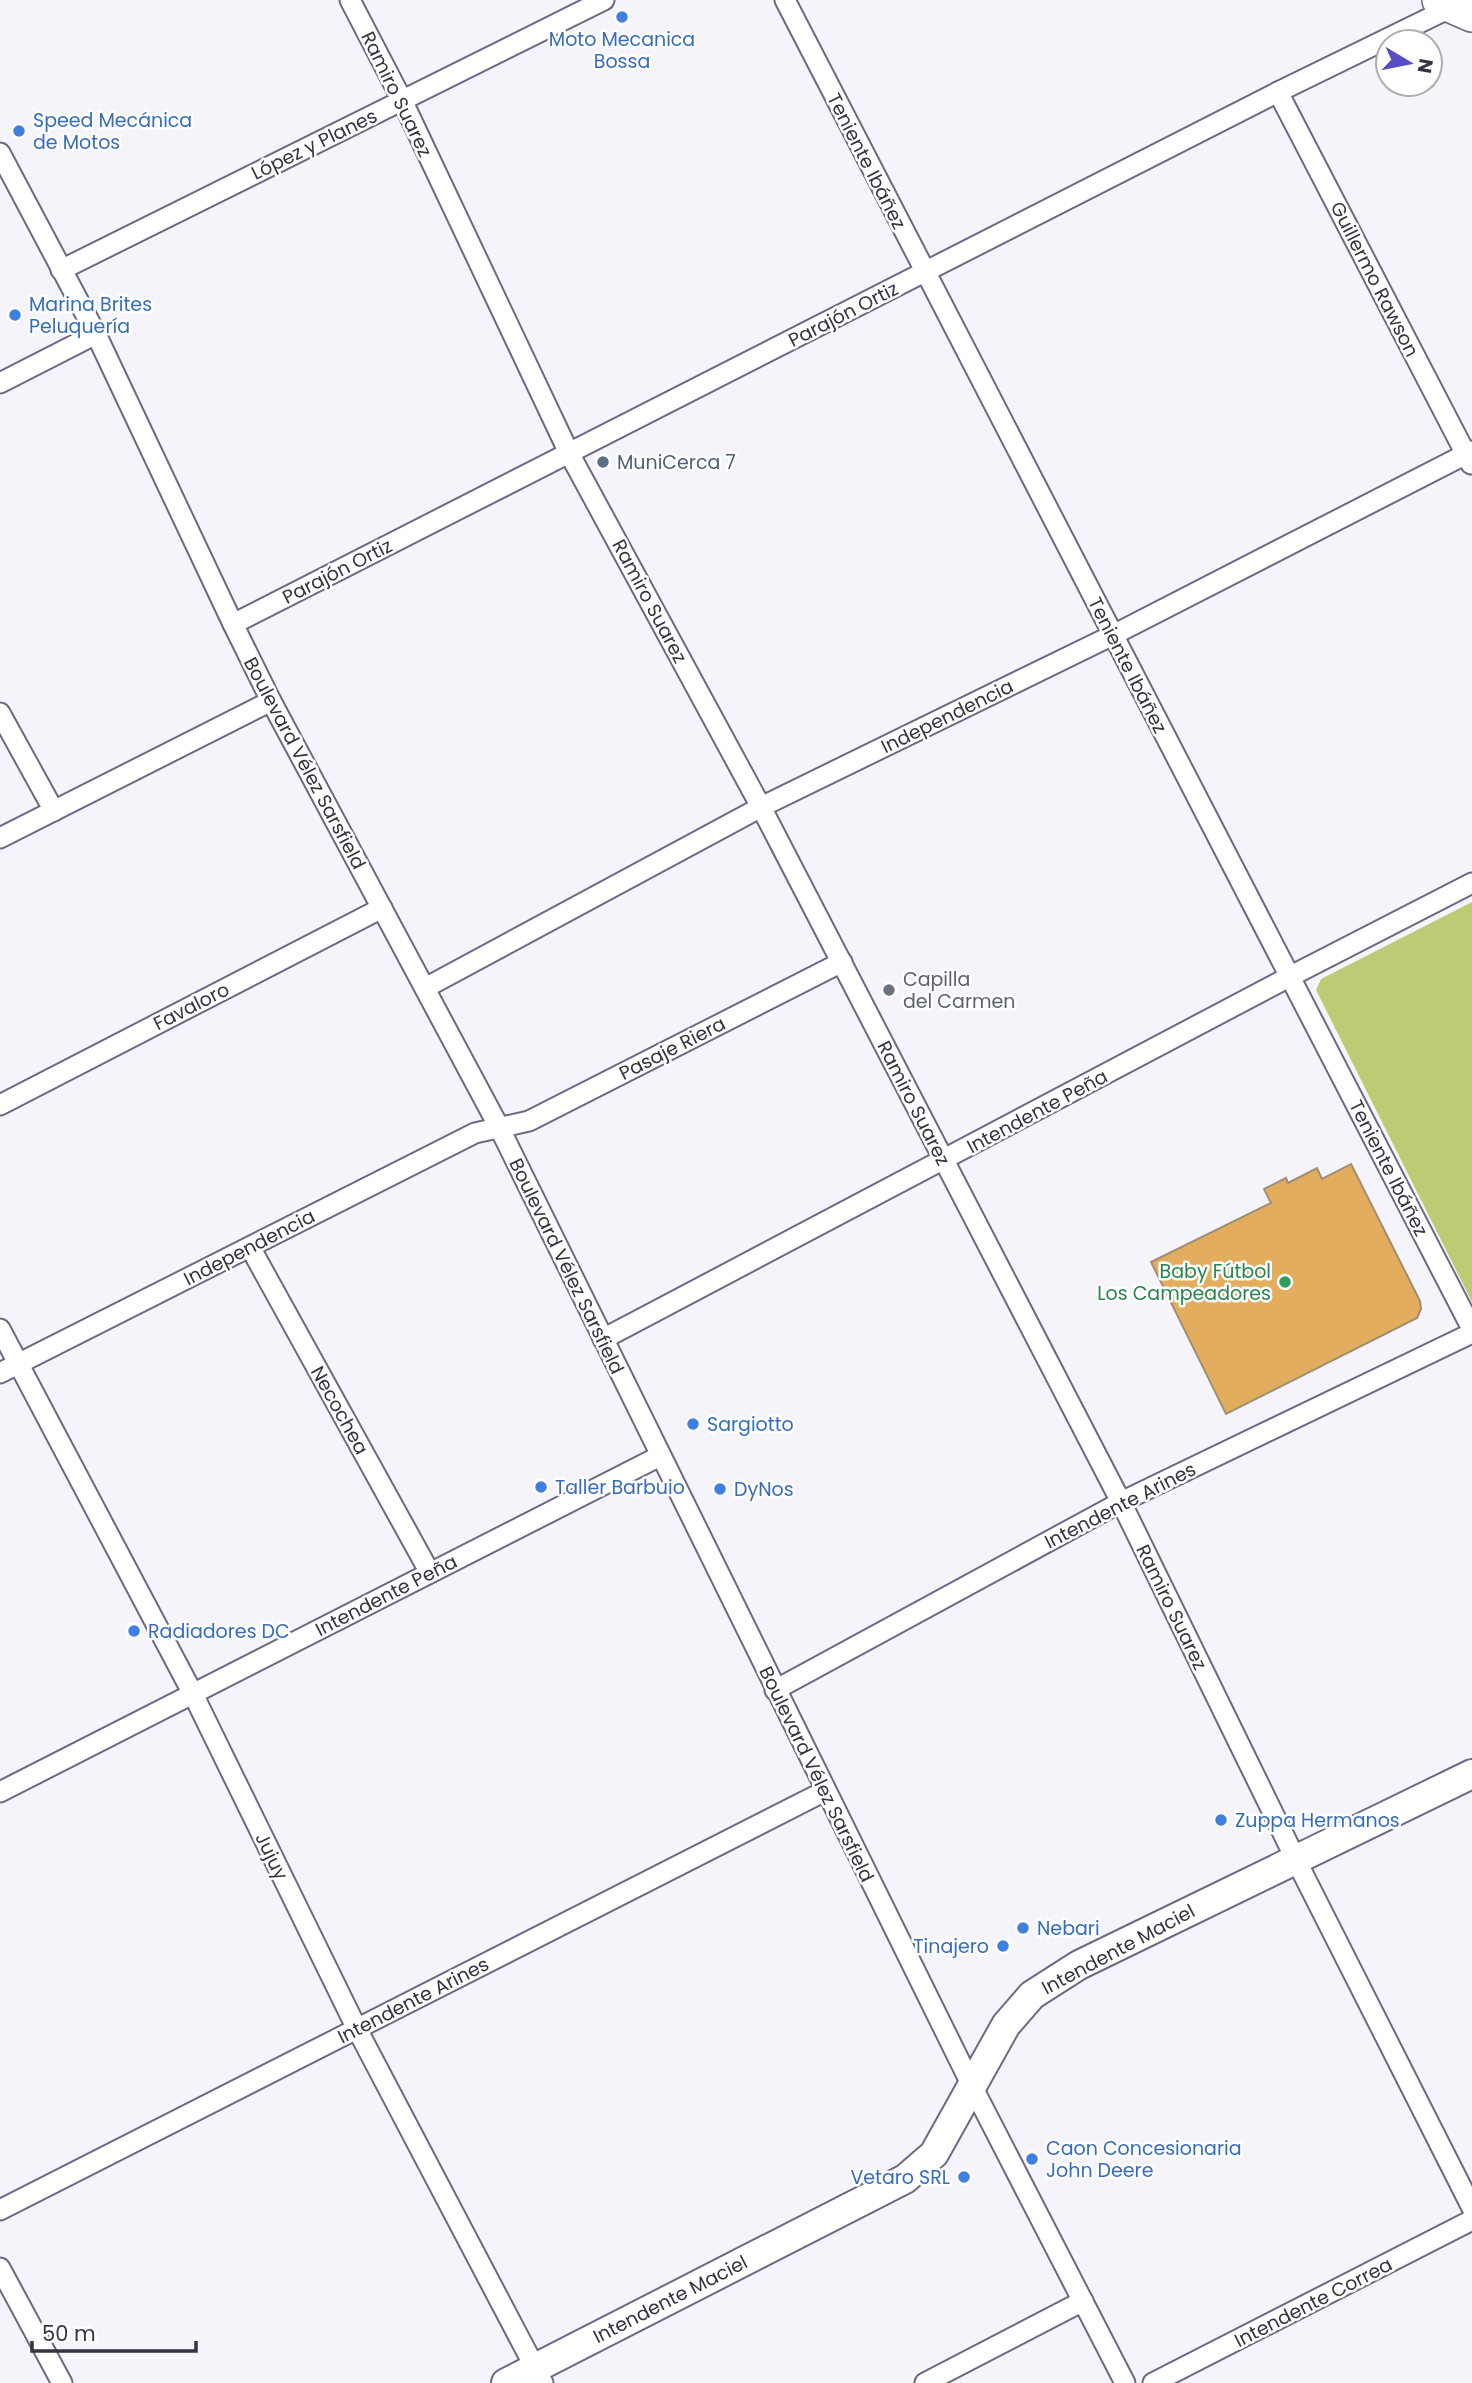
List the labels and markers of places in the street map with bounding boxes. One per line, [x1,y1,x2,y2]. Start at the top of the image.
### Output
marker: Moto Mecanica Bossa [614,9,630,25]
place label: Moto Mecanica Bossa [549,26,695,75]
place label: Speed Mecánica de Motos [33,107,192,156]
marker: Speed Mecánica de Motos [11,123,27,139]
place label: Marina Brites Peluquería [29,291,152,340]
marker: Marina Brites Peluquería [7,307,23,323]
place label: MuniCerca 7 [617,449,736,476]
marker: MuniCerca 7 [595,454,611,470]
place label: Capilla del Carmen [903,966,1015,1015]
marker: Capilla del Carmen [881,982,897,998]
place label: Baby Fútbol Los Campeadores [1097,1258,1271,1307]
marker: Baby Fútbol Los Campeadores [1277,1274,1293,1290]
place label: Sargiotto [707,1411,794,1438]
marker: Sargiotto [685,1416,701,1432]
place label: Taller Barbuio [555,1474,685,1501]
place label: DyNos [734,1476,794,1503]
marker: Taller Barbuio [533,1479,549,1495]
marker: DyNos [712,1481,728,1497]
place label: Radiadores DC [148,1618,290,1645]
marker: Radiadores DC [126,1623,142,1639]
place label: Zuppa Hermanos [1235,1807,1400,1834]
marker: Zuppa Hermanos [1213,1812,1229,1828]
place label: Nebari [1037,1915,1100,1942]
marker: Nebari [1015,1920,1031,1936]
place label: Tinajero [913,1933,989,1960]
marker: Tinajero [995,1938,1011,1954]
place label: Caon Concesionaria John Deere [1046,2135,1242,2184]
marker: Caon Concesionaria John Deere [1024,2151,1040,2167]
place label: Vetaro SRL [850,2164,950,2191]
marker: Vetaro SRL [956,2169,972,2185]

